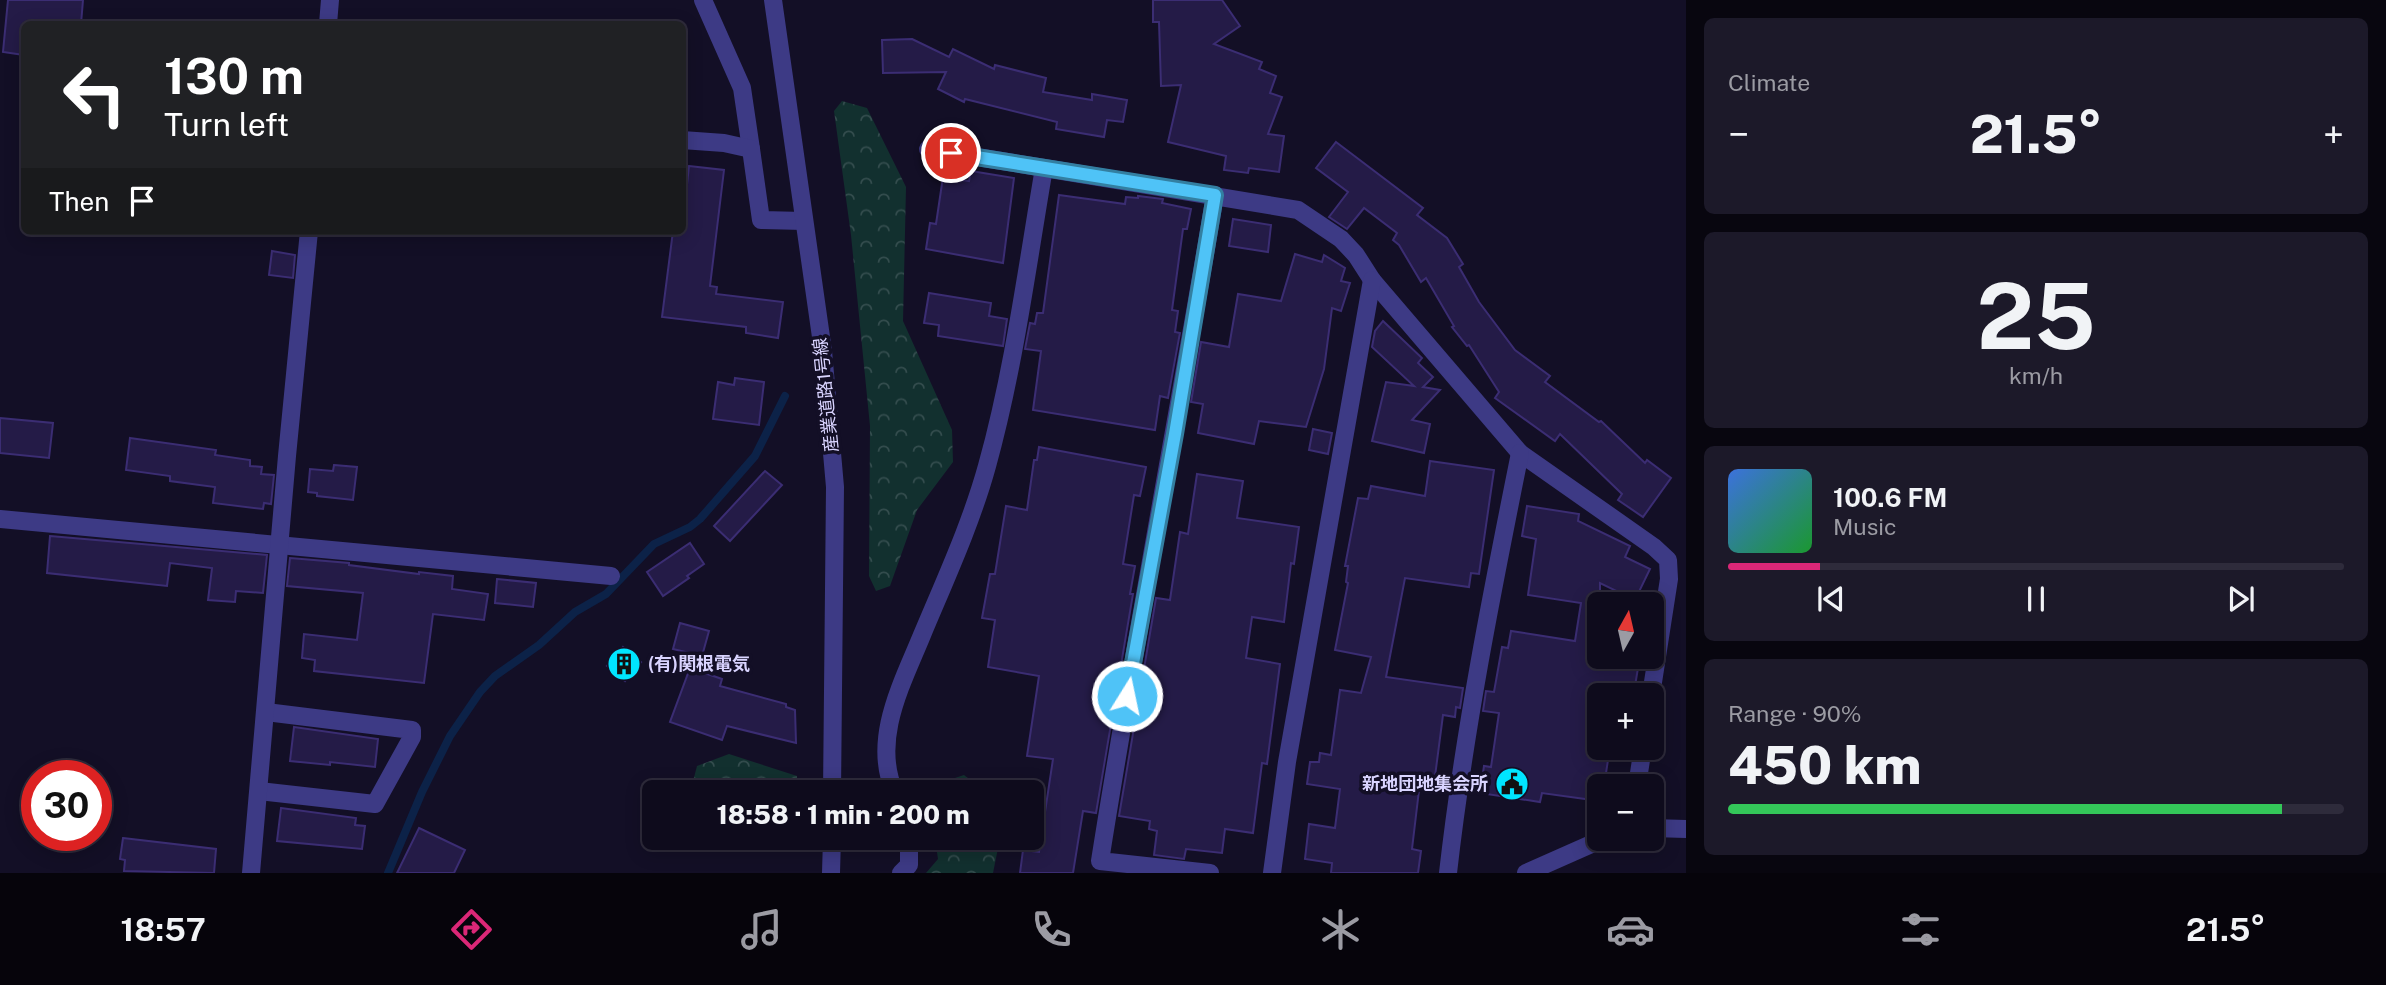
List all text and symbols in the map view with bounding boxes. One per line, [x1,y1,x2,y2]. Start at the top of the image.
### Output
text: 130 m [164,47,304,105]
icon: left [49,49,140,140]
text: Climate [1728,69,1810,96]
text: 21.5° [1970,104,2102,165]
text: Turn left [164,106,289,143]
text: − [1728,112,1749,157]
text: + [2323,112,2344,157]
pin [921,123,981,183]
icon: arrive [932,134,970,172]
icon: arrive [123,182,161,220]
text: Then [49,186,109,217]
text: 25 [1976,263,2096,369]
street label: 産業道路1号線 [809,337,842,453]
text: km/h [2009,362,2063,389]
text: 100.6 FM [1833,482,1947,513]
text: Music [1833,513,1897,540]
icon: previous [1812,580,1850,618]
icon: pause [2017,580,2055,618]
icon: next [2222,580,2260,618]
north arrow [1587,592,1664,668]
map controls [1587,592,1664,851]
building icon: (有)関根電気 [605,645,643,683]
place label: (有)関根電気 [648,653,750,674]
position arrow [1090,659,1164,733]
button: + [1587,683,1664,760]
text: Range · 90% [1728,700,1862,727]
text: 450 km [1728,735,1922,796]
speed limit sign: 30 [21,760,112,851]
public building icon: 新地団地集会所 [1493,765,1531,803]
place label: 新地団地集会所 [1362,773,1488,794]
button: − [1587,774,1664,851]
text: 18:58 · 1 min · 200 m [716,799,970,830]
icon: directions [447,905,496,954]
icon: music [737,905,786,954]
icon: phone [1027,905,1076,954]
icon: climate [1316,905,1365,954]
icon: car [1606,905,1655,954]
icon: filters [1896,905,1945,954]
text: 18:57 [120,911,206,948]
text: 21.5° [2186,911,2266,948]

